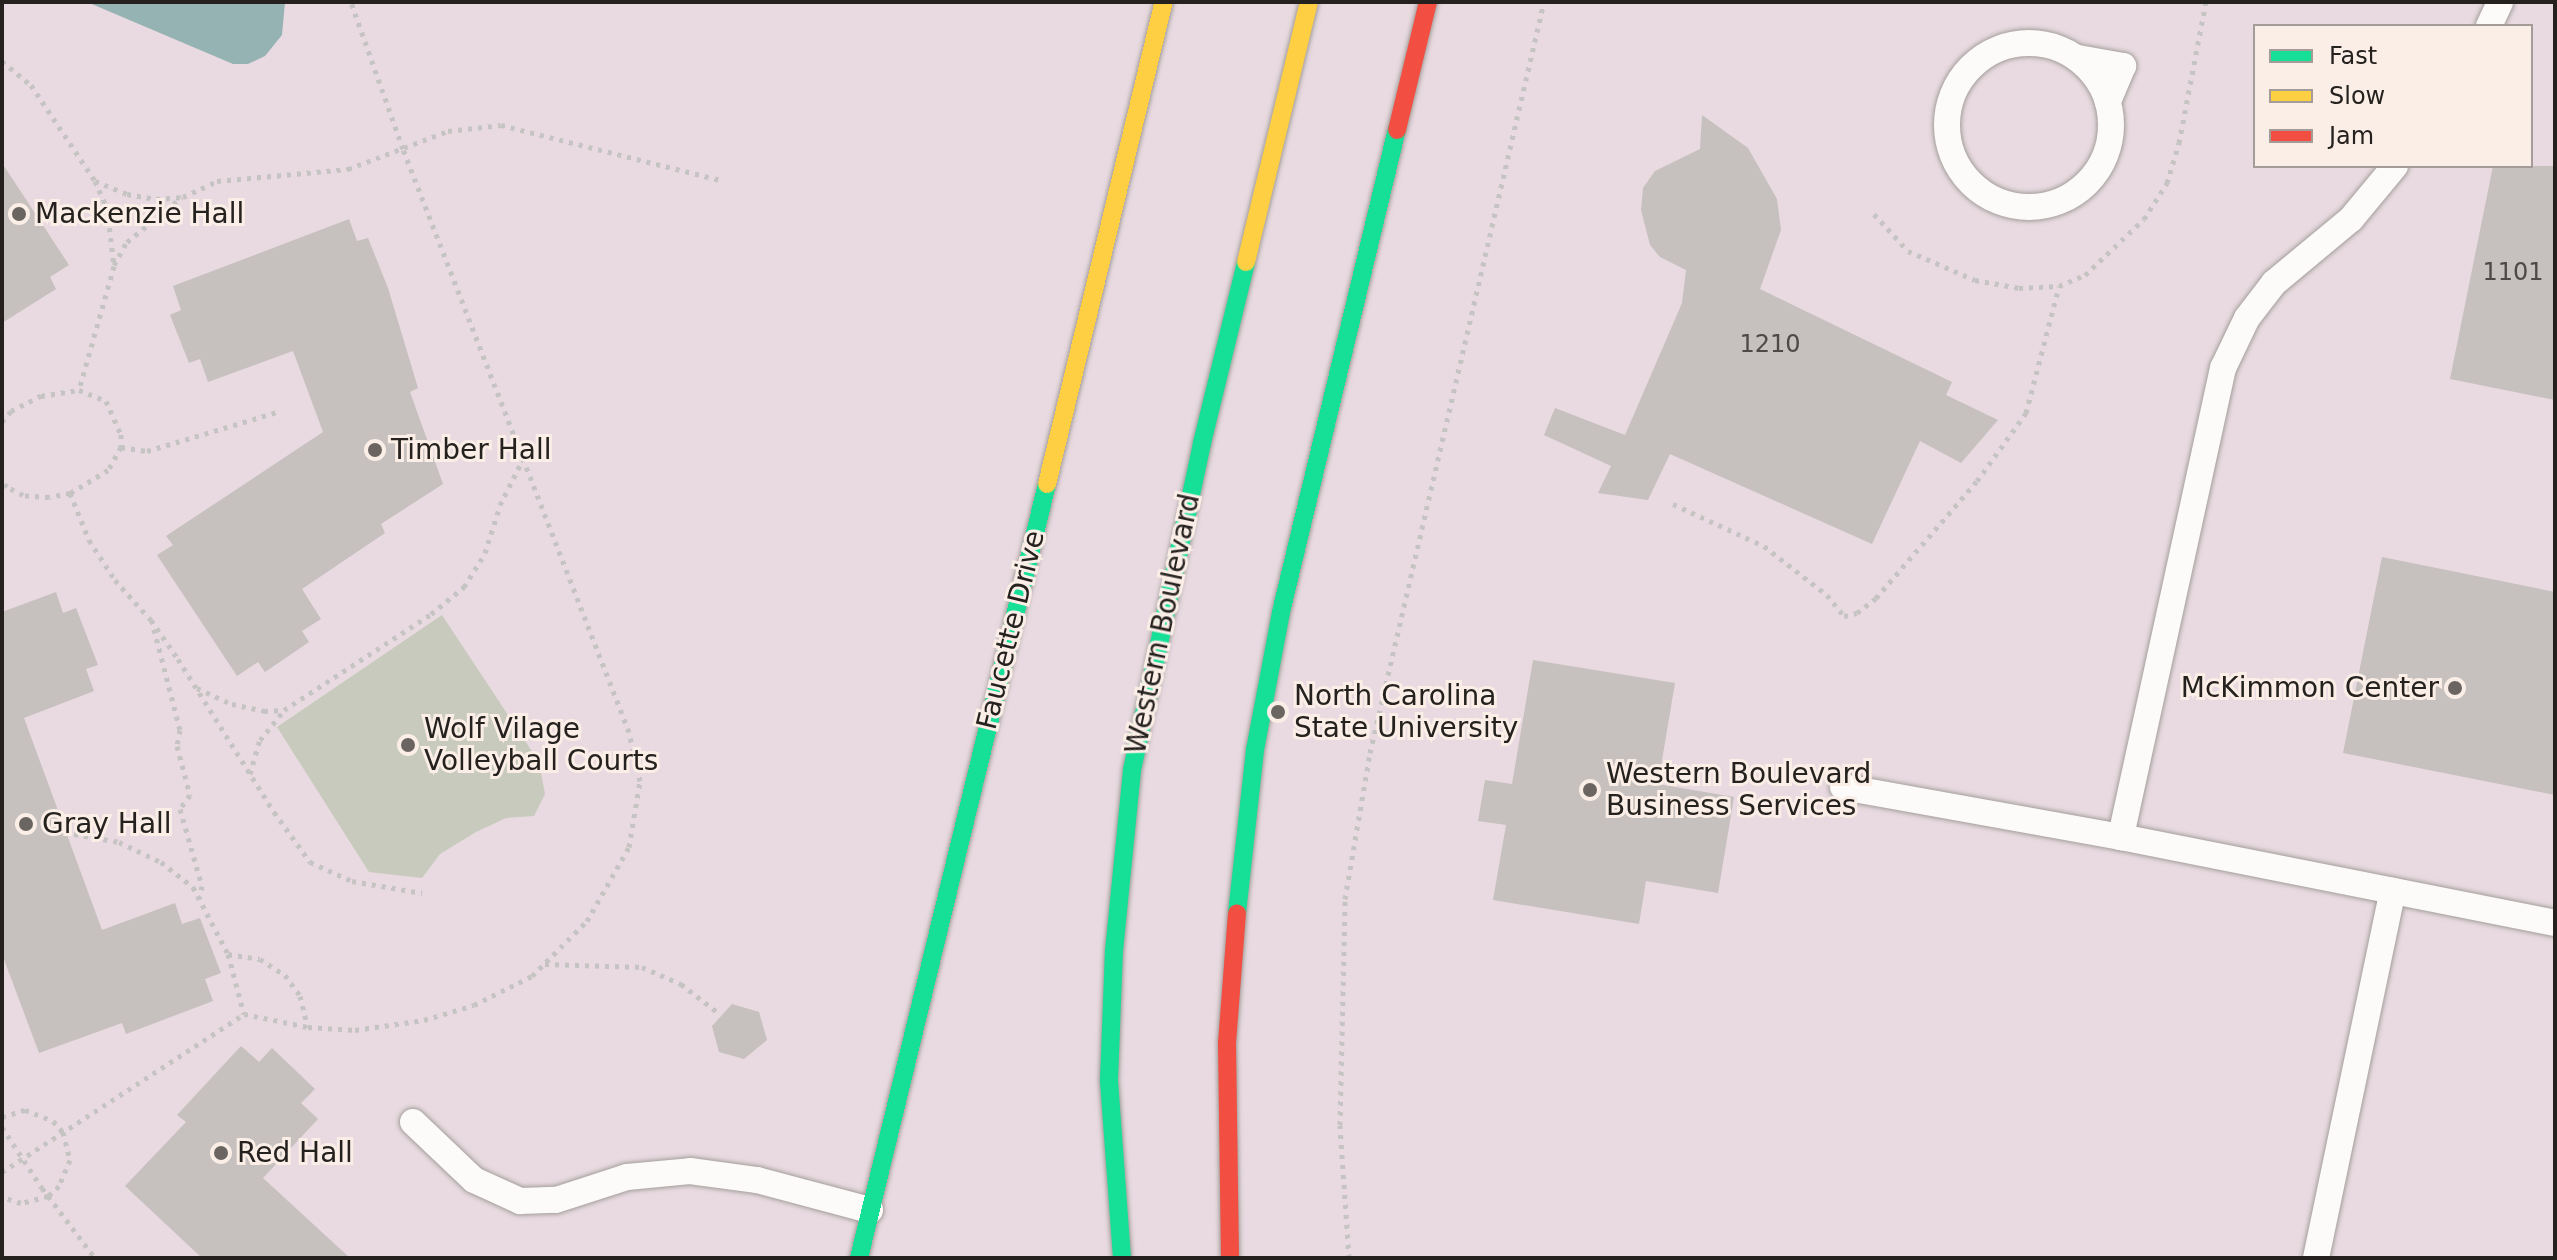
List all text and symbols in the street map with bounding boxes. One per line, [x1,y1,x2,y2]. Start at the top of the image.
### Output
legend [2253,24,2533,168]
text: Fast [2329,42,2377,70]
text: Slow [2329,82,2385,110]
text: Jam [2329,122,2374,150]
place label: Mackenzie Hall [35,197,244,231]
marker: Mackenzie Hall [10,205,28,223]
house number: 1101 [2482,259,2544,287]
house number: 1210 [1739,331,1801,359]
place label: Timber Hall [391,433,551,467]
marker: Timber Hall [366,441,384,459]
street label: Western Boulevard [1119,491,1207,757]
street label: Faucette Drive [970,527,1052,733]
place label: McKimmon Center [2181,671,2439,705]
place label: North Carolina State University [1294,679,1518,745]
marker: McKimmon Center [2446,679,2464,697]
marker: North Carolina State University [1269,703,1287,721]
place label: Wolf Vilage Volleyball Courts [424,712,658,778]
marker: Wolf Vilage Volleyball Courts [399,736,417,754]
place label: Western Boulevard Business Services [1606,757,1871,823]
marker: Western Boulevard Business Services [1581,781,1599,799]
place label: Gray Hall [42,807,172,841]
marker: Gray Hall [17,815,35,833]
place label: Red Hall [237,1136,353,1170]
marker: Red Hall [212,1144,230,1162]

